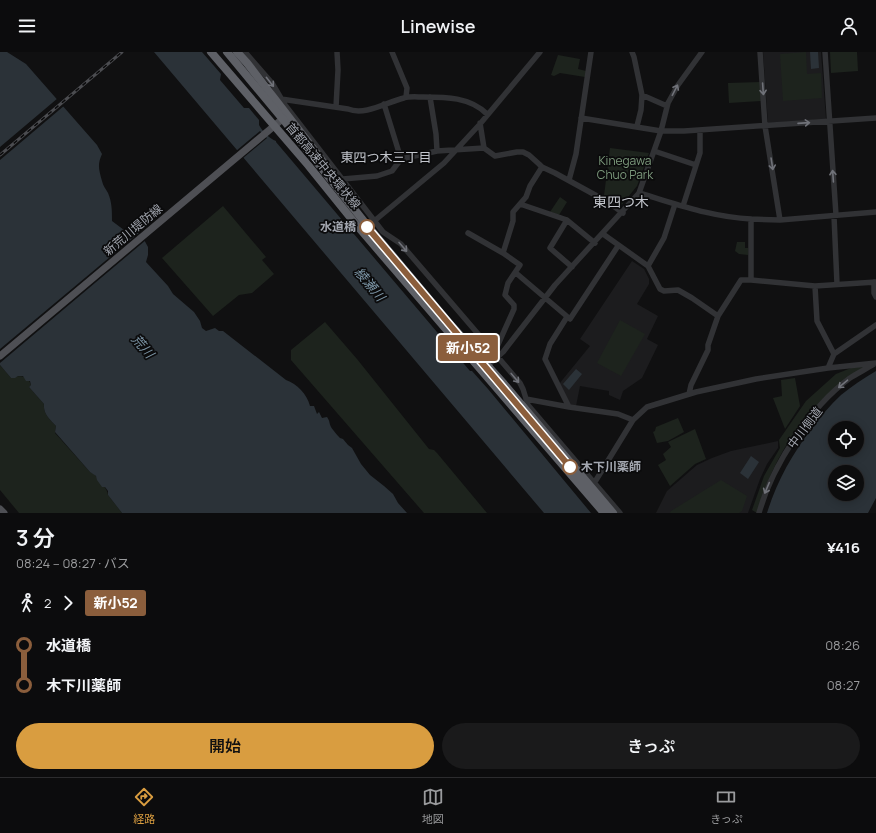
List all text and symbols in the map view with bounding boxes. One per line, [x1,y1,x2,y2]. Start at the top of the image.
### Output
text: Linewise [401,14,475,38]
icon: menu [16,15,38,37]
icon: person [838,15,860,37]
one-way arrow [266,76,274,87]
one-way arrow [759,82,766,95]
one-way arrow [672,84,679,96]
street label: 首都高速中央環状線 [282,119,365,213]
one-way arrow [797,120,810,127]
district label: 東四つ木三丁目 [340,148,432,166]
park label: Kinegawa Chuo Park [597,152,654,183]
one-way arrow [768,157,776,170]
one-way arrow [829,170,836,183]
district label: 東四つ木 [593,192,649,211]
street label: 新荒川堤防線 [100,200,166,259]
place label: 水道橋 [320,218,357,235]
marker: 水道橋 [359,219,375,235]
one-way arrow [398,242,408,252]
water label: 綾瀬川 [351,263,391,306]
water label: 荒川 [128,330,160,363]
line badge: 新小52 [440,335,496,361]
text: 新小52 [446,338,490,357]
one-way arrow [510,372,519,382]
one-way arrow [838,380,849,389]
street label: 中川側道 [783,403,826,452]
map controls [828,421,864,501]
button: locate [828,421,864,457]
place label: 木下川薬師 [581,458,641,475]
marker: 木下川薬師 [562,459,578,475]
button: layers [828,465,864,501]
one-way arrow [763,482,771,494]
text: 3 分 [16,523,55,553]
text: ¥416 [827,537,860,558]
text: 08:24 – 08:27 · バス [16,554,130,572]
icon: walk [16,592,38,614]
icon: forward [57,592,79,614]
text: 新小52 [93,593,138,612]
text: 2 [44,594,51,612]
text: 水道橋 [46,635,91,656]
text: 08:26 [825,636,860,654]
text: 木下川薬師 [46,675,121,696]
text: 08:27 [827,676,860,694]
button: 開始 [16,723,434,769]
button: きっぷ [442,723,860,769]
tab: 経路 [133,786,155,826]
tab: 地図 [422,786,444,826]
tab: きっぷ [710,786,743,826]

